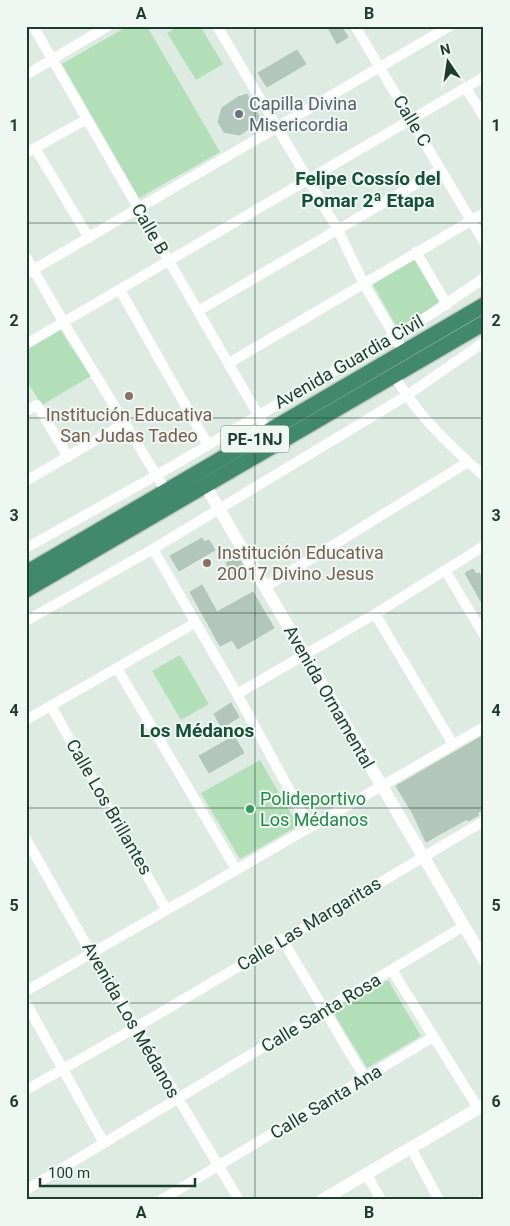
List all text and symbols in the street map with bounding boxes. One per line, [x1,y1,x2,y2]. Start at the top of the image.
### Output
text: A [136,4,147,23]
text: B [364,4,374,23]
north arrow [422,38,472,88]
text: N [438,40,452,58]
street label: Calle C [389,91,436,150]
place label: Capilla Divina Misericordia [249,93,357,135]
marker: Capilla Divina Misericordia [233,108,245,120]
text: 1 [9,116,19,135]
text: 1 [491,116,501,135]
district label: Felipe Cossío del Pomar 2ª Etapa [295,167,441,212]
street label: Calle B [127,199,173,258]
street label: Avenida Guardia Civil [271,310,427,413]
text: 2 [9,311,19,330]
text: 2 [491,311,501,330]
marker: Institución Educativa San Judas Tadeo [123,390,135,402]
place label: Institución Educativa San Judas Tadeo [46,404,212,446]
road number: PE-1NJ [221,426,289,452]
text: 3 [9,506,19,525]
text: 3 [491,506,501,525]
place label: Institución Educativa 20017 Divino Jesus [217,542,384,584]
marker: Institución Educativa 20017 Divino Jesus [201,557,213,569]
street label: Avenida Ornamental [280,621,379,772]
text: 4 [9,701,19,720]
text: 4 [491,701,501,720]
district label: Los Médanos [140,719,254,742]
street label: Calle Los Brillantes [62,735,157,878]
place label: Polideportivo Los Médanos [260,788,368,830]
marker: Polideportivo Los Médanos [244,803,256,815]
street label: Calle Las Margaritas [233,872,385,975]
text: 5 [9,896,19,915]
text: 5 [491,896,501,915]
street label: Avenida Los Médanos [78,938,185,1101]
street label: Calle Santa Rosa [257,969,384,1056]
street label: Calle Santa Ana [266,1060,385,1143]
text: 6 [9,1092,19,1111]
text: 6 [491,1092,501,1111]
scale bar [40,1156,195,1188]
text: 100 m [48,1164,90,1182]
text: A [136,1203,147,1222]
text: B [364,1203,374,1222]

